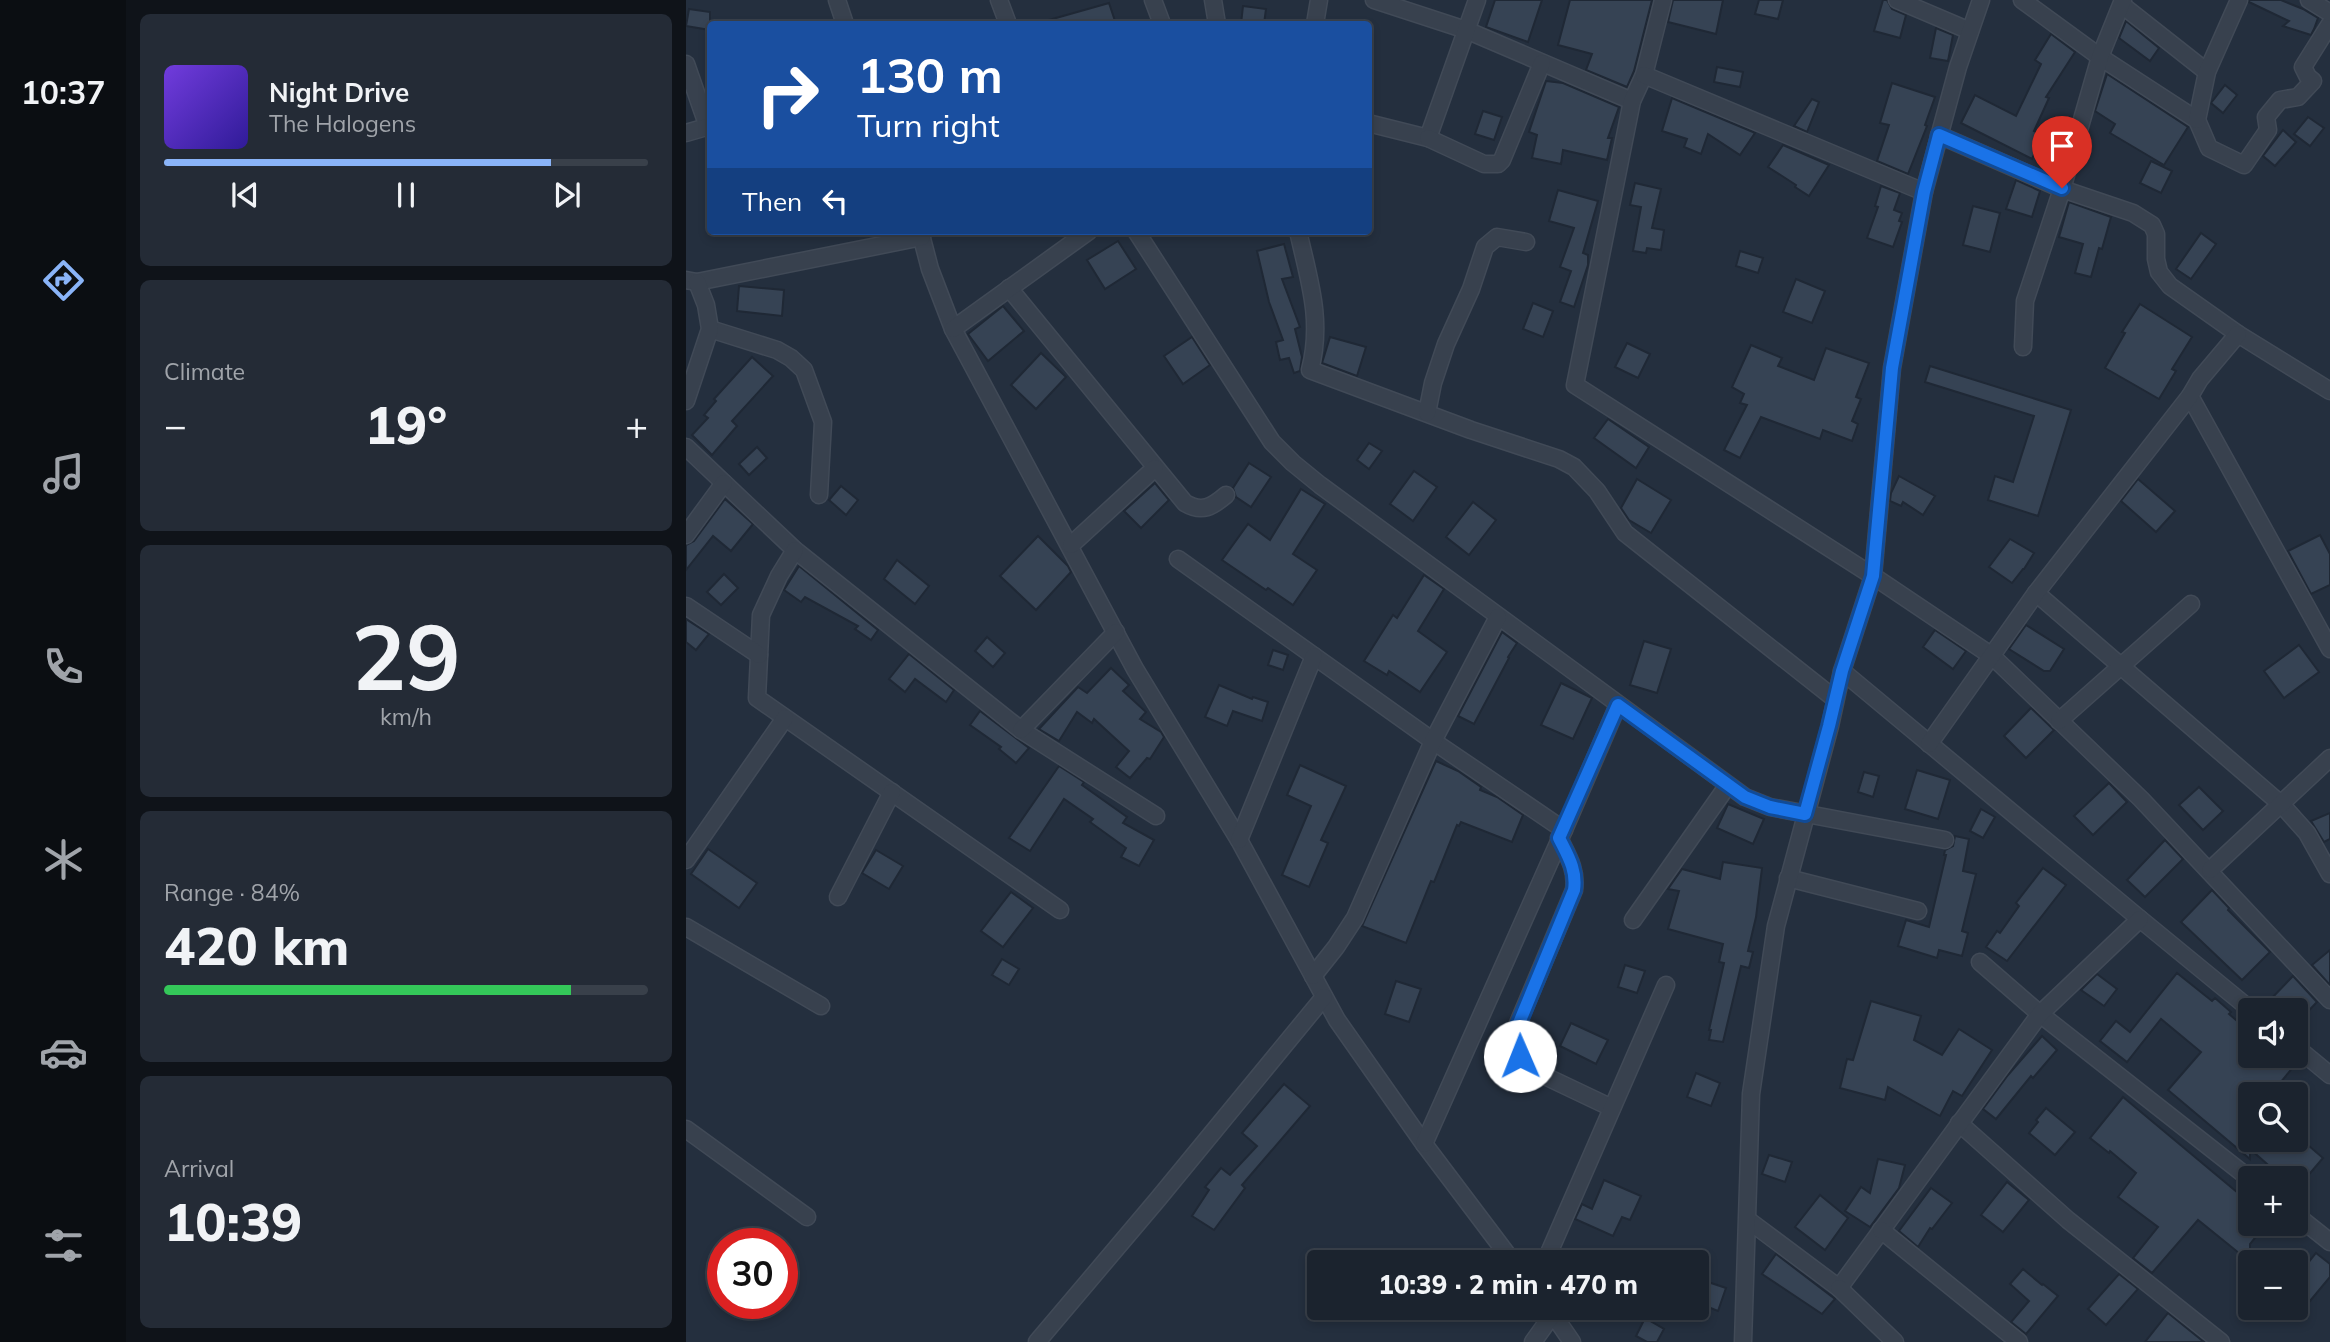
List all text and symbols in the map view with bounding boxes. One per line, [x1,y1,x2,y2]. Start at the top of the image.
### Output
text: 130 m [857,44,1003,105]
icon: right [742,49,833,140]
text: 10:37 [21,72,105,112]
text: Night Drive [269,76,409,109]
text: Turn right [857,105,1000,145]
text: The Halogens [269,109,416,138]
pin [2032,116,2092,188]
icon: arrive [2043,127,2081,165]
icon: previous [226,176,264,214]
icon: pause [387,176,425,214]
icon: next [548,176,586,214]
icon: left [816,182,854,220]
text: Then [742,185,802,218]
icon: directions [39,256,88,305]
text: Climate [164,357,245,386]
text: 19° [365,392,447,457]
text: − [164,401,187,449]
text: + [625,401,648,449]
icon: music [39,449,88,498]
text: 29 [351,599,461,713]
icon: phone [39,642,88,691]
text: km/h [380,702,432,731]
icon: climate [39,835,88,884]
text: Range · 84% [164,878,300,907]
text: 420 km [164,913,349,978]
map controls [2238,998,2308,1320]
button: sound [2238,998,2308,1068]
position arrow [1483,1019,1557,1093]
icon: car [39,1028,88,1077]
button: search [2238,1082,2308,1152]
text: Arrival [164,1154,234,1183]
button: + [2238,1166,2308,1236]
text: 10:39 [164,1189,302,1254]
icon: filters [39,1221,88,1270]
speed limit sign: 30 [707,1228,798,1319]
button: − [2238,1250,2308,1320]
text: 10:39 · 2 min · 470 m [1378,1268,1638,1301]

